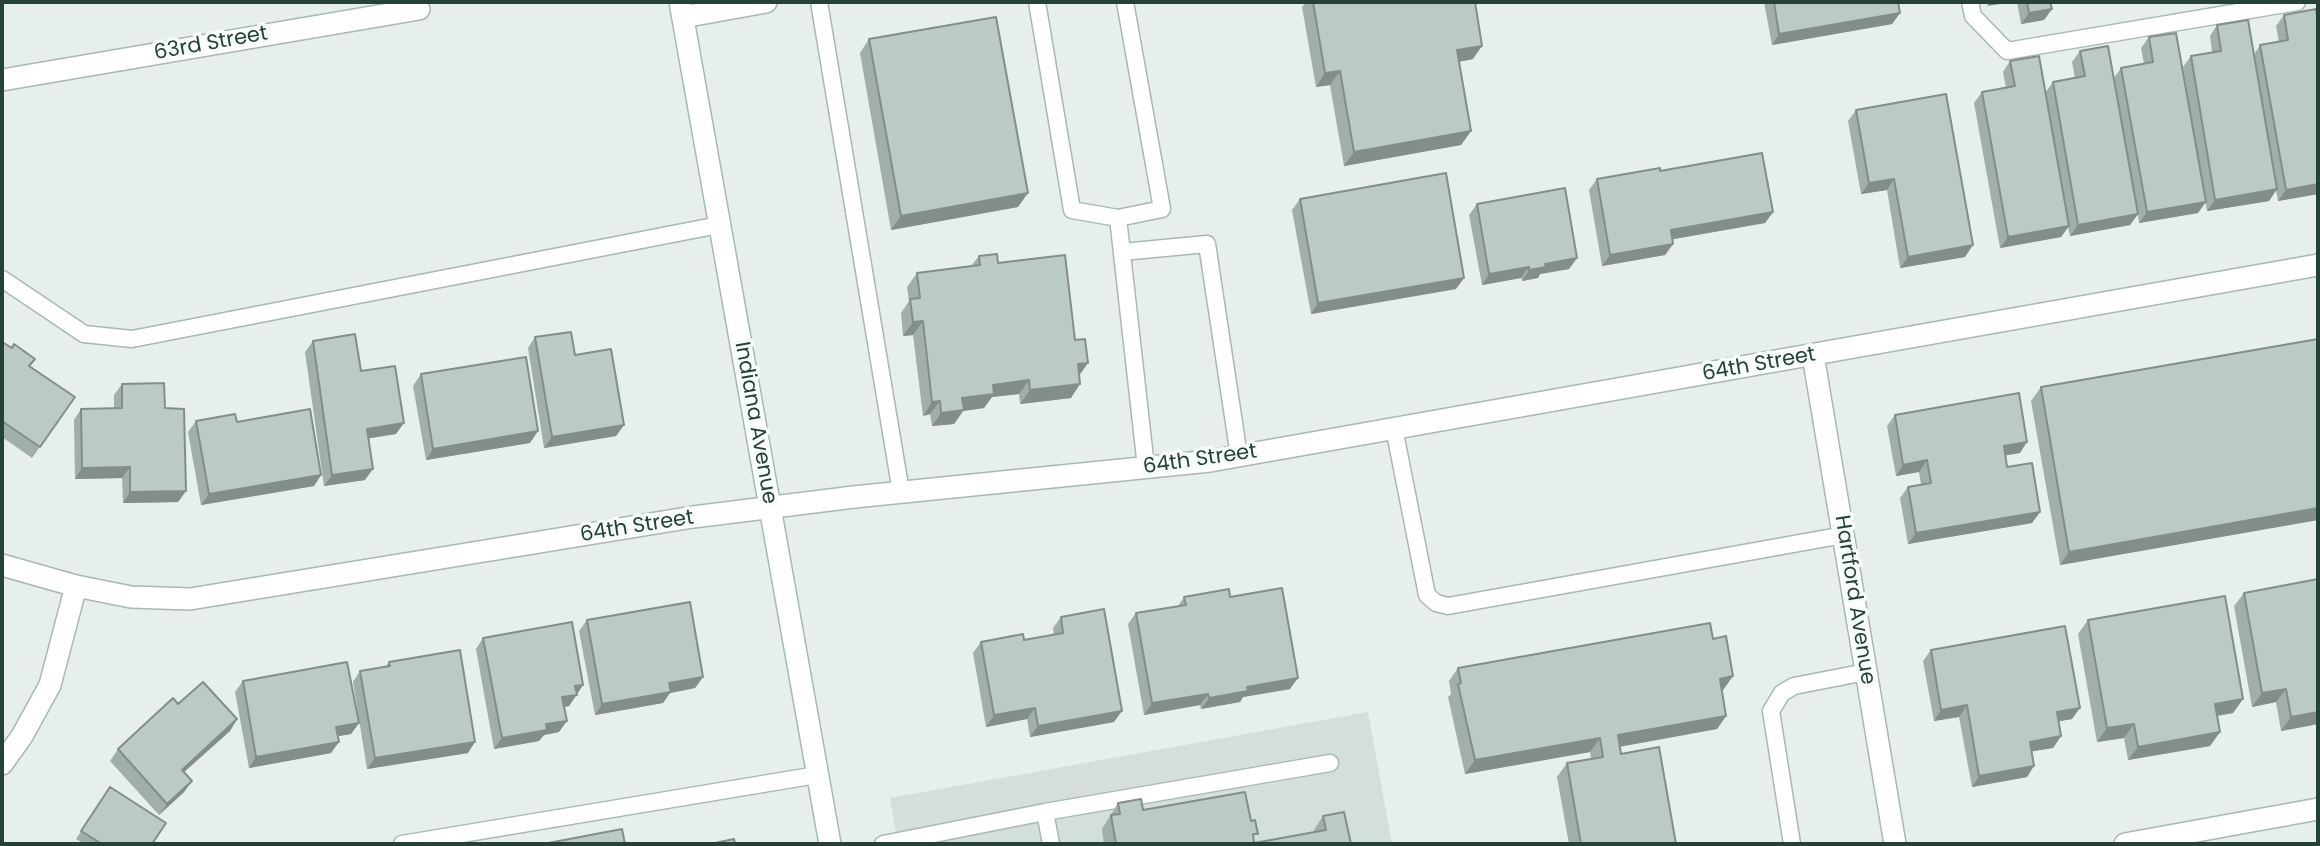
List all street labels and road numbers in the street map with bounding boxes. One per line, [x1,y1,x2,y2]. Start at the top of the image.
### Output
street label: 63rd Street [152,22,270,66]
street label: Indiana Avenue [728,340,782,506]
street label: 64th Street [1700,343,1818,387]
street label: 64th Street [1141,440,1259,480]
street label: 64th Street [578,506,696,548]
street label: Hartford Avenue [1828,514,1880,686]

